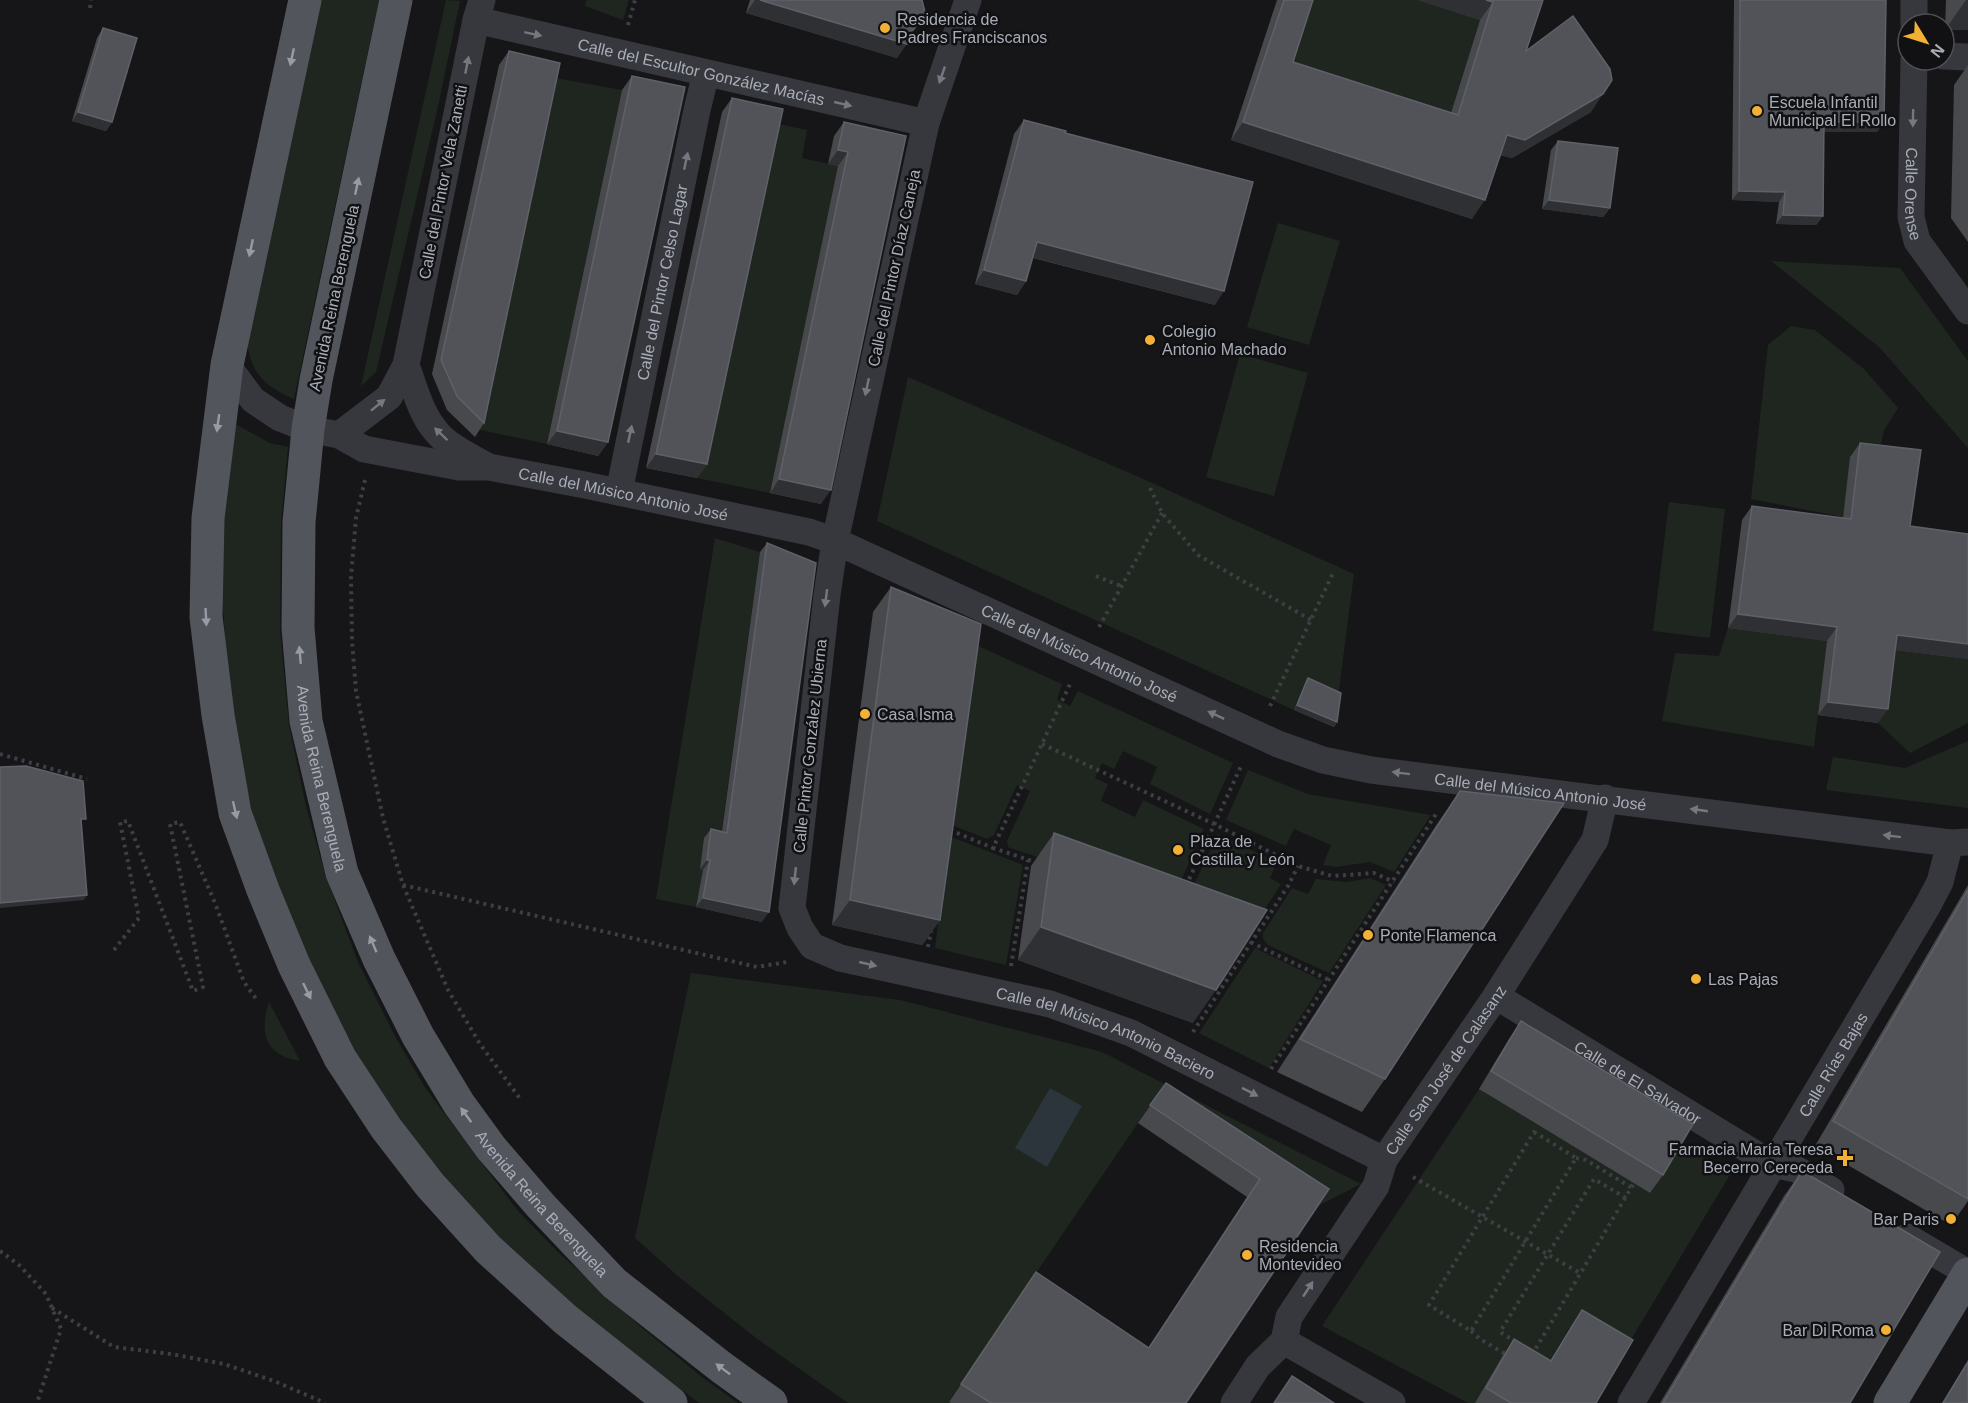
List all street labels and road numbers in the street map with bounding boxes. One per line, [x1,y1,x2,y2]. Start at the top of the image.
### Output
street label: Calle del Escultor González Macías [576,35,826,108]
street label: Calle del Pintor Vela Zanetti [416,83,470,281]
street label: Calle Orense [1902,147,1925,242]
street label: Calle del Pintor Díaz Caneja [865,168,923,368]
street label: Calle del Pintor Celso Lagar [634,182,690,382]
street label: Avenida Reina Berenguela [306,203,362,393]
street label: Calle del Músico Antonio José [517,464,730,523]
street label: Calle del Músico Antonio José [979,601,1180,705]
street label: Calle Pintor González Ubierna [790,638,830,854]
street label: Avenida Reina Berenguela [294,685,350,873]
street label: Calle del Músico Antonio José [1433,770,1648,813]
street label: Calle San José de Calasanz [1382,982,1509,1158]
street label: Calle del Músico Antonio Baciero [994,984,1218,1082]
street label: Calle Rías Bajas [1795,1009,1870,1120]
street label: Calle de El Salvador [1571,1037,1705,1128]
street label: Avenida Reina Berenguela [472,1127,612,1280]

